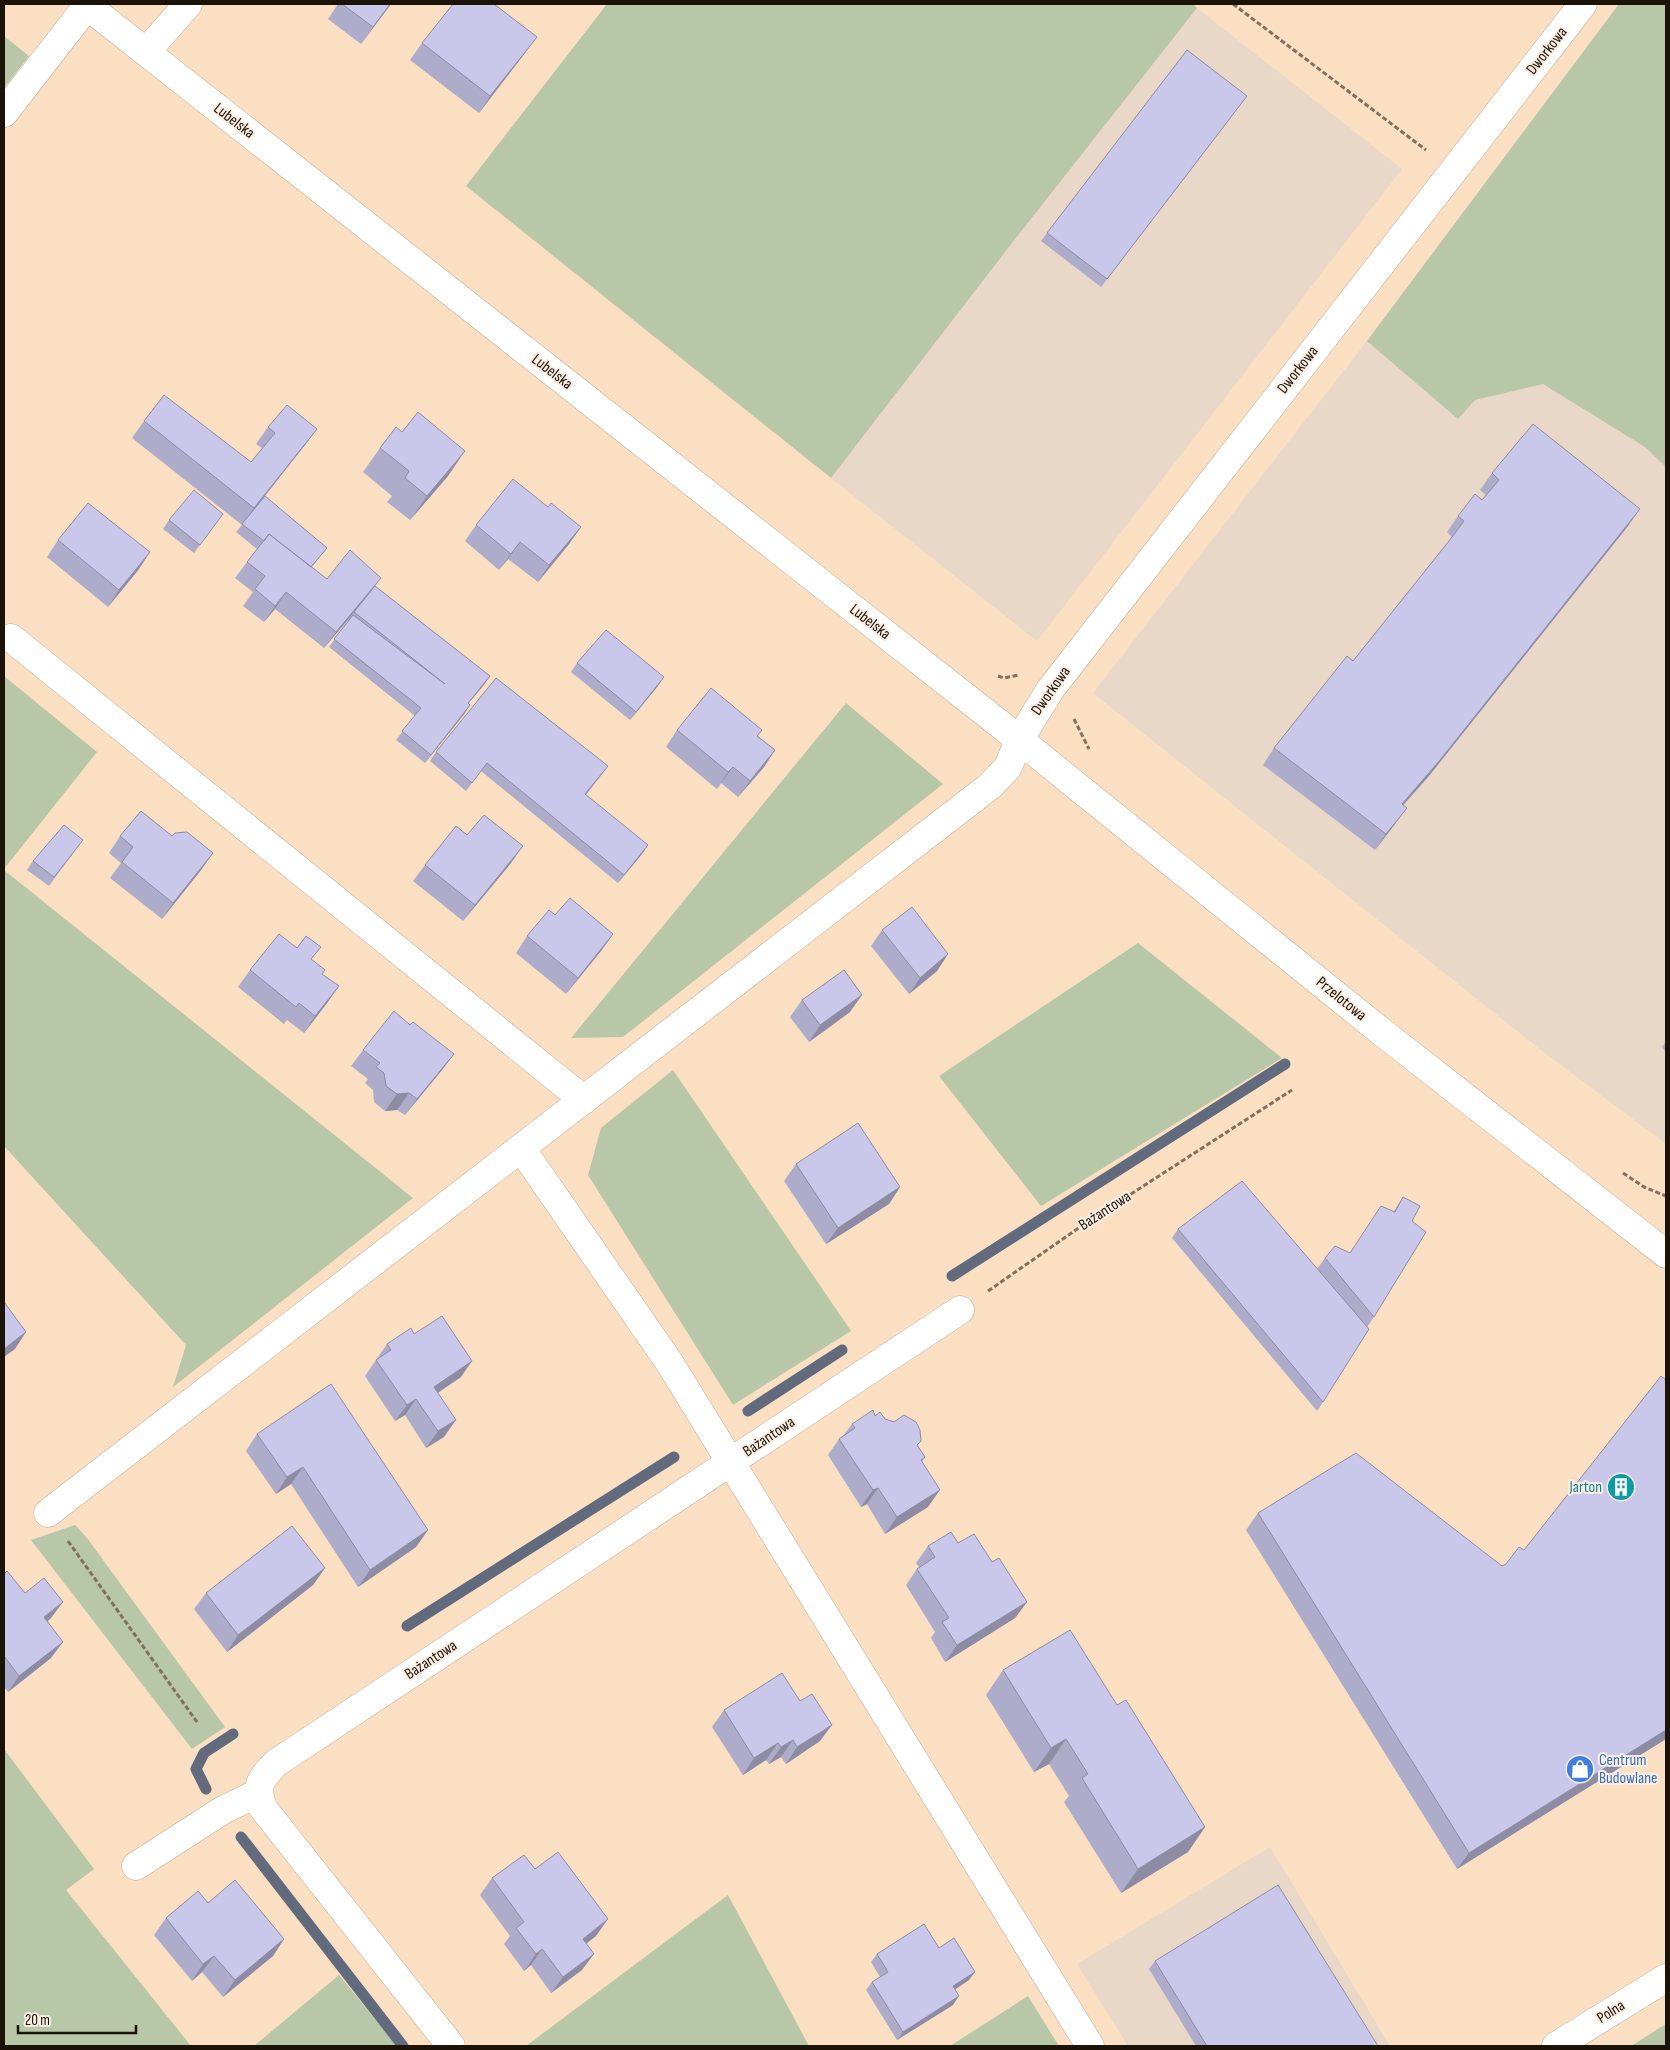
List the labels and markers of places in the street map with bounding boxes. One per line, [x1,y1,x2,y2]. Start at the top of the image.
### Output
building icon: Jarton [1606,1472,1636,1502]
place label: Jarton [1569,1478,1602,1497]
place label: Centrum Budowlane [1599,1751,1657,1788]
shop icon: Centrum Budowlane [1565,1754,1595,1784]

